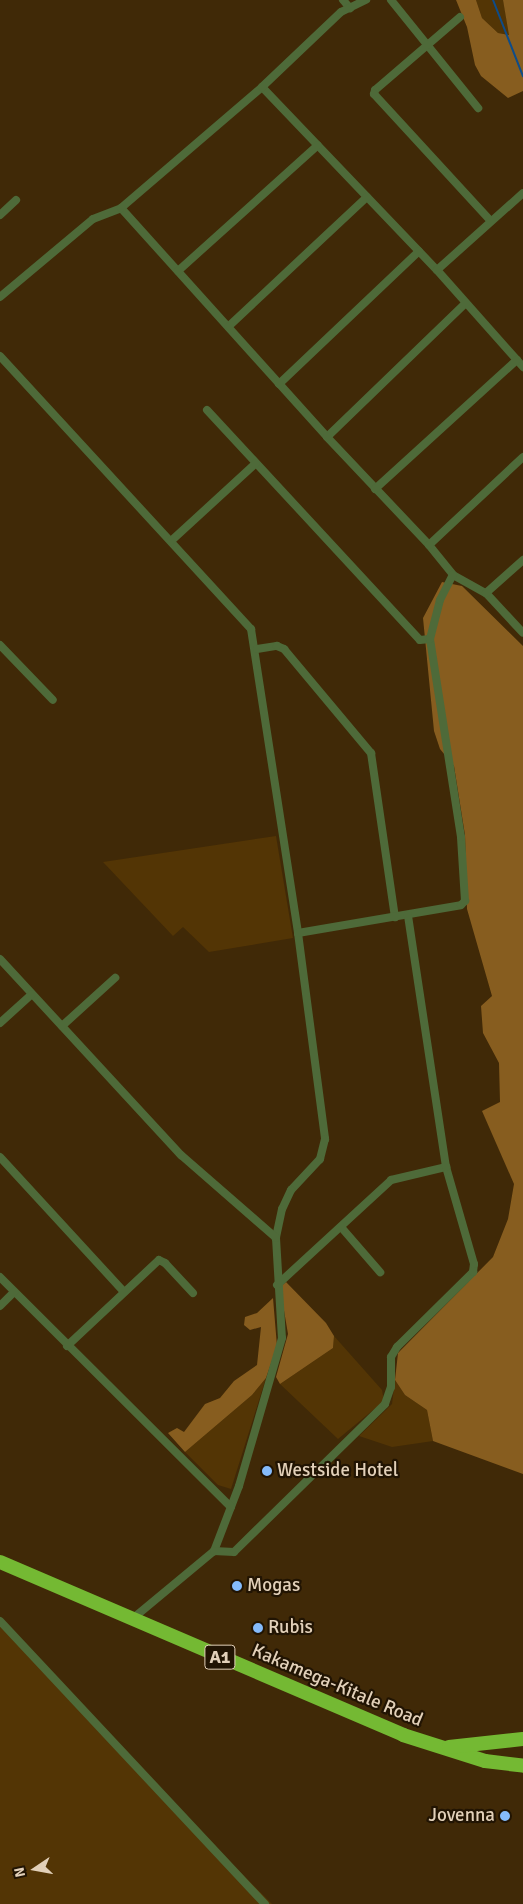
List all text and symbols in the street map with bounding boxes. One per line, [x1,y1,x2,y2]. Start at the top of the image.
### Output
place label: Westside Hotel [277,1460,398,1482]
marker: Westside Hotel [261,1465,273,1477]
place label: Mogas [247,1575,300,1597]
marker: Mogas [231,1580,243,1592]
place label: Rubis [268,1617,313,1639]
marker: Rubis [252,1622,264,1634]
street label: Kakamega-Kitale Road [248,1640,426,1732]
road number: A1 [204,1641,236,1672]
place label: Jovenna [429,1805,495,1827]
marker: Jovenna [499,1810,511,1822]
north arrow [10,1844,60,1894]
text: N [11,1866,29,1879]

